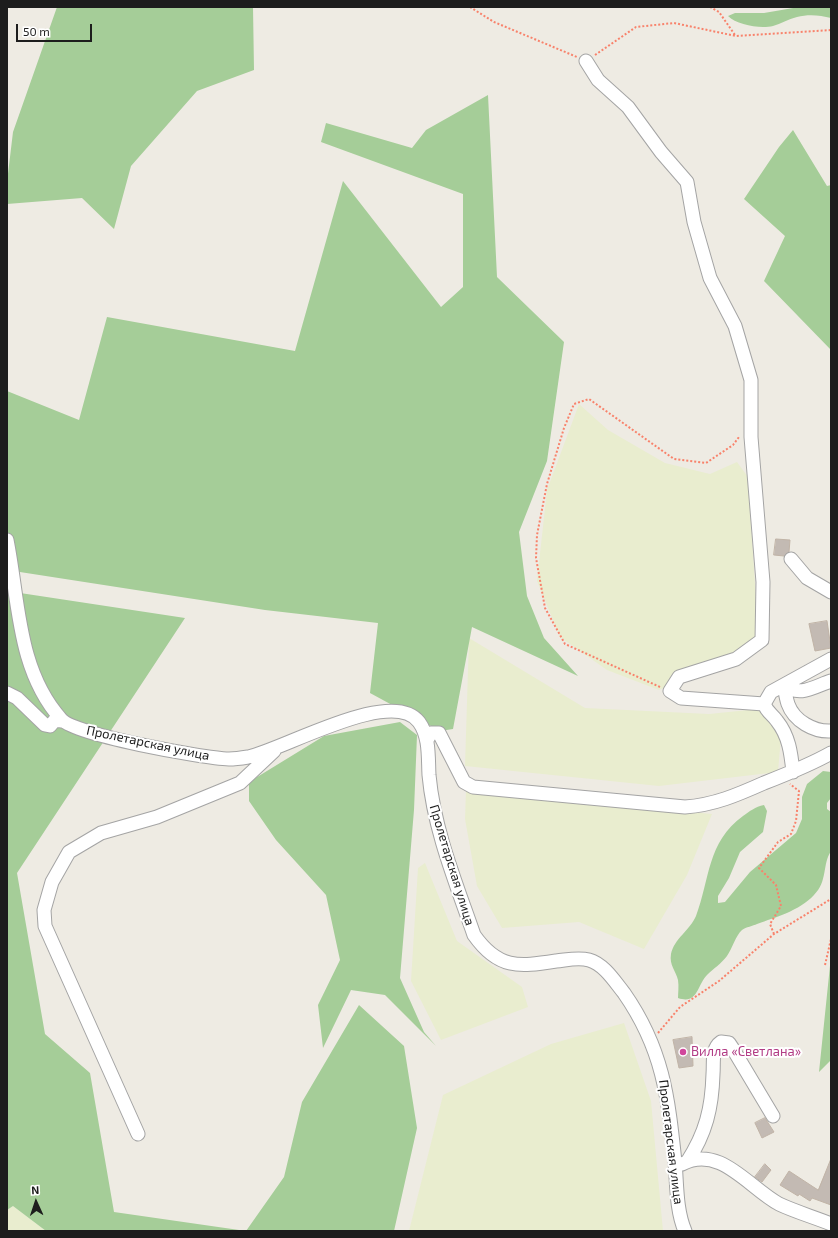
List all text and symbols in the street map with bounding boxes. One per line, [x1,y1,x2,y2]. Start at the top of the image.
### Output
scale bar [18,16,94,42]
text: 50 m [23,24,50,38]
street label: Пролетарская улица [85,722,211,764]
street label: Пролетарская улица [426,803,478,927]
place label: Вилла «Светлана» [691,1044,801,1060]
marker: Вилла «Светлана» [678,1047,688,1057]
street label: Пролетарская улица [656,1079,686,1205]
north arrow [16,1182,56,1222]
text: N [31,1183,40,1196]

